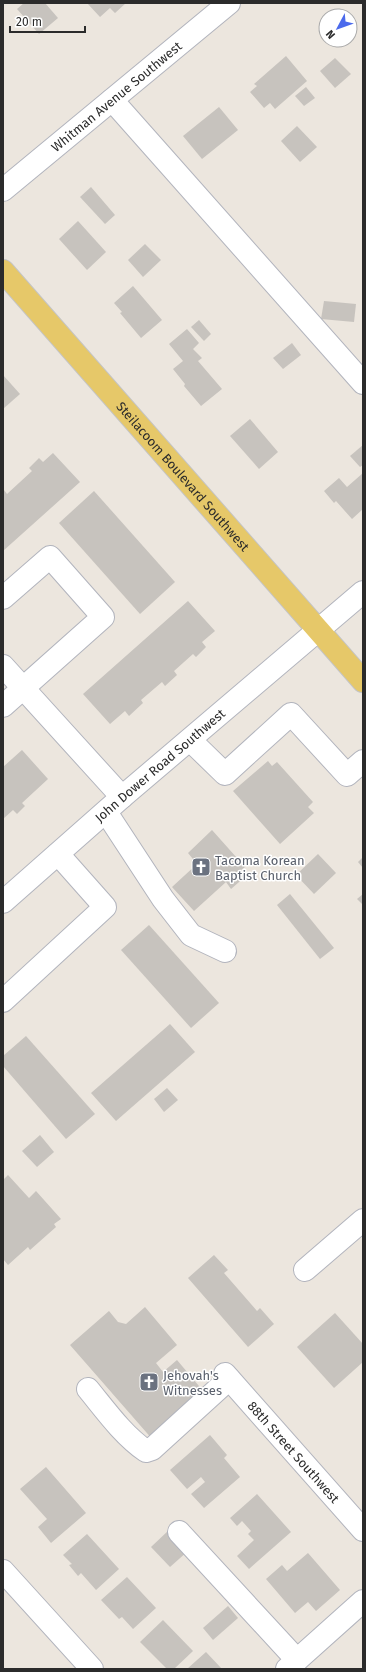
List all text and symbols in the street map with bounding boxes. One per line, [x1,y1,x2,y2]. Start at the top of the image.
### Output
scale bar [10,8,85,34]
north arrow [318,8,358,48]
text: 20 m [16,15,42,29]
text: N [324,27,338,41]
street label: Whitman Avenue Southwest [48,38,185,155]
street label: Steilacoom Boulevard Southwest [113,399,253,554]
street label: John Dower Road Southwest [92,706,228,825]
place label: Tacoma Korean Baptist Church [215,853,305,883]
church icon: Tacoma Korean Baptist Church [190,856,212,878]
place label: Jehovah's Witnesses [163,1368,222,1398]
church icon: Jehovah's Witnesses [138,1371,160,1393]
street label: 88th Street Southwest [245,1398,343,1506]

